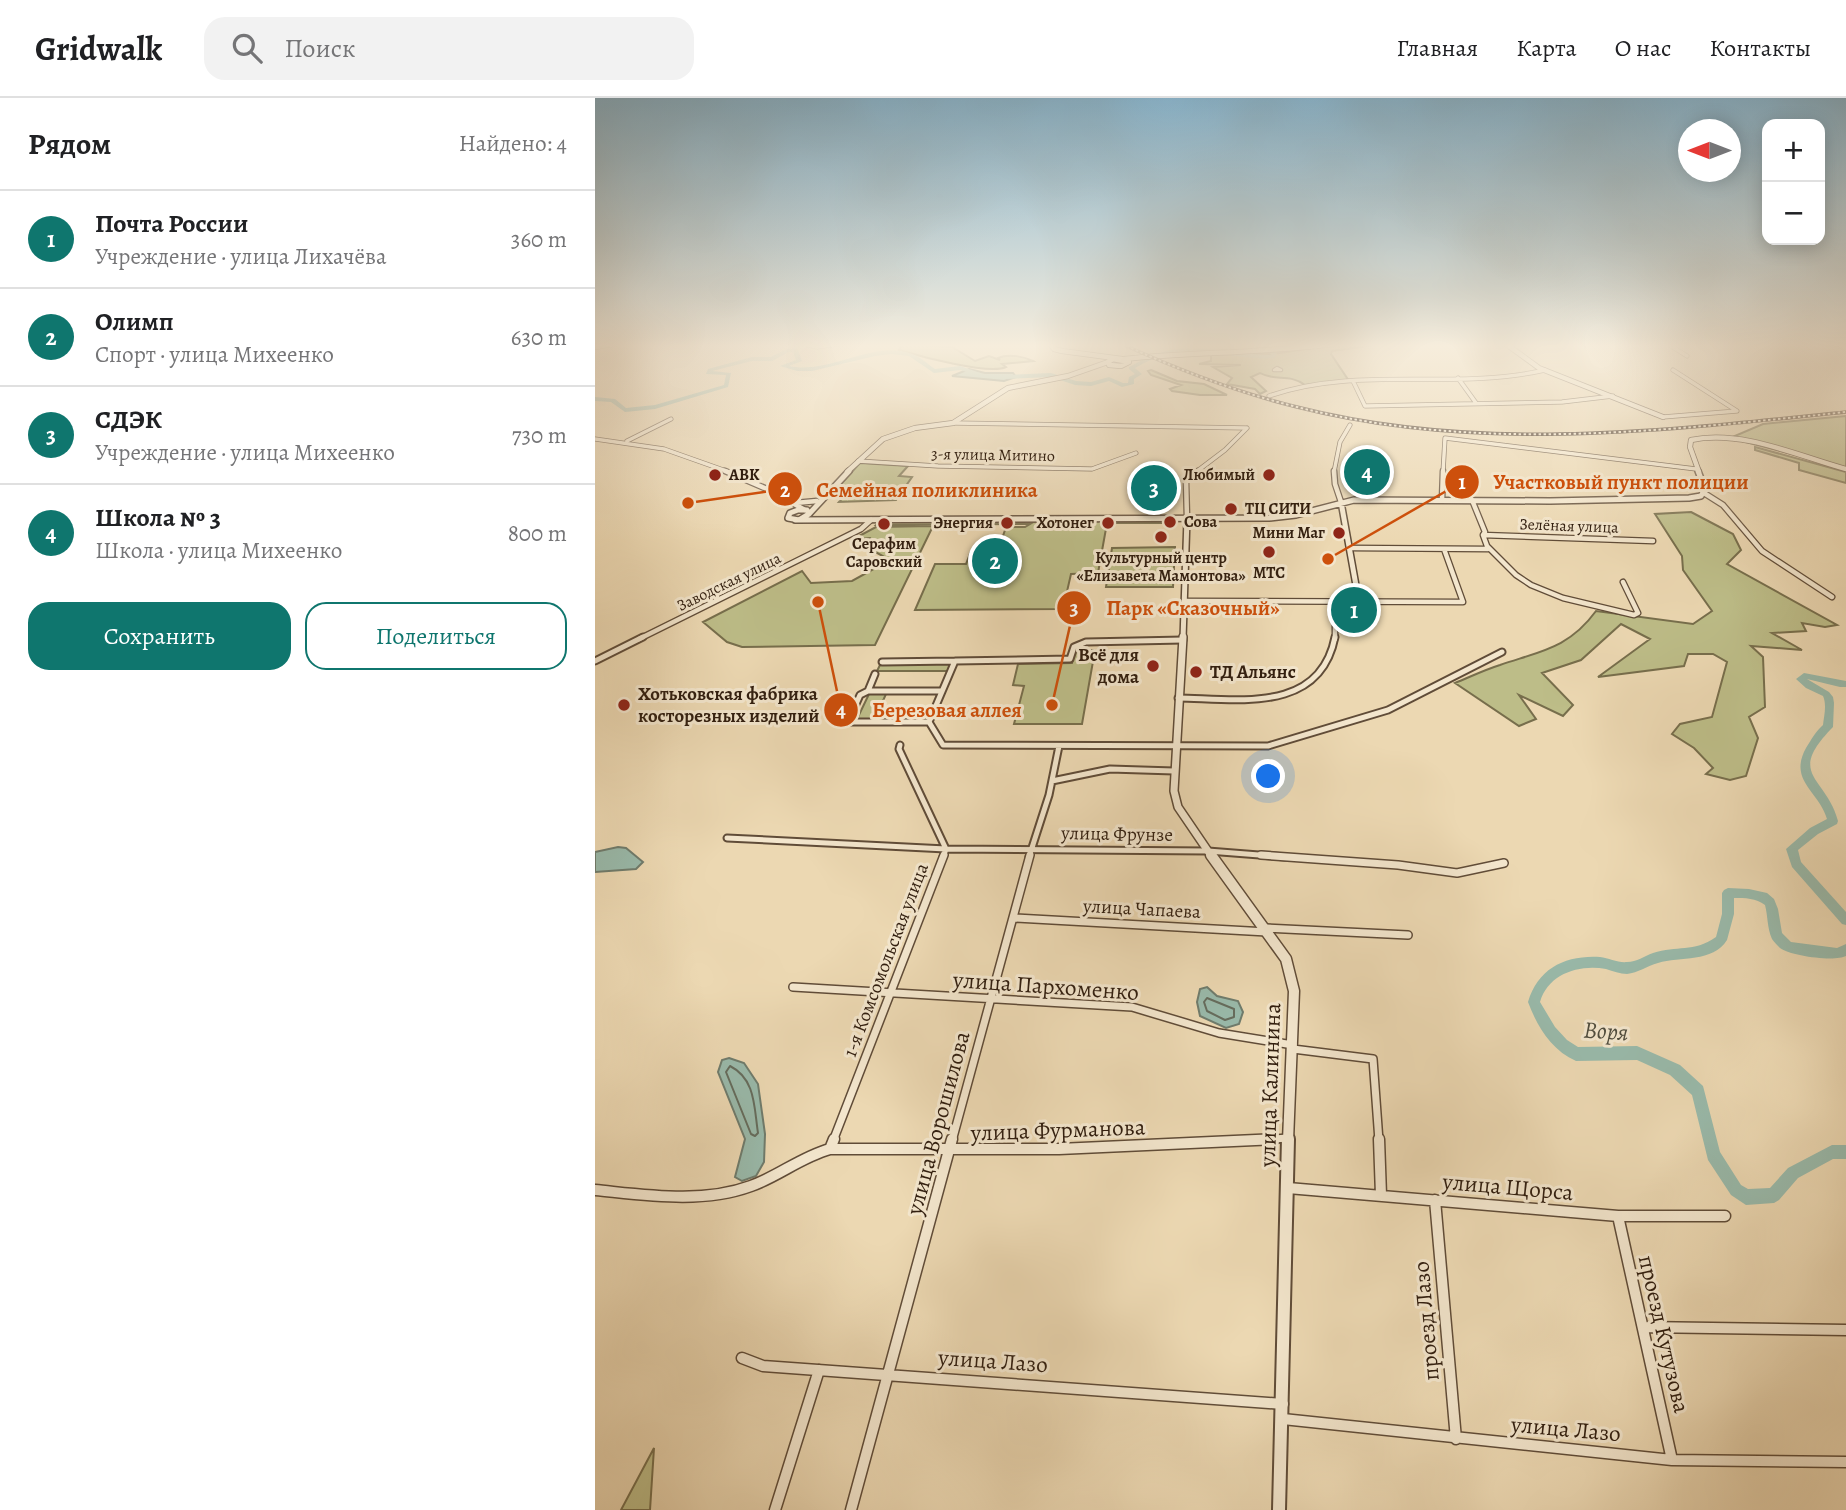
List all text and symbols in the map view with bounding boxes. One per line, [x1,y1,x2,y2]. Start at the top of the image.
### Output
search box [204,17,694,80]
text: Gridwalk [35,26,162,71]
icon: search [228,29,266,67]
text: Поиск [284,31,356,66]
text: Главная [1397,32,1478,64]
text: Карта [1516,32,1577,64]
text: О нас [1615,32,1671,64]
text: Контакты [1709,32,1811,64]
north arrow [1678,119,1741,182]
map controls [1762,119,1825,245]
button: + [1762,119,1825,182]
text: Рядом [28,124,111,164]
text: Найдено: 4 [459,128,567,159]
button: − [1762,182,1825,245]
text: Почта России [95,206,248,241]
text: 1 [47,224,55,255]
text: 360 m [511,224,567,255]
text: Учреждение · улица Лихачёва [95,241,387,272]
text: Олимп [95,304,174,339]
text: 2 [45,322,57,353]
text: 630 m [511,322,567,353]
text: Спорт · улица Михеенко [95,339,334,370]
text: СДЭК [95,402,162,437]
text: 3 [46,420,56,451]
text: 730 m [512,420,567,451]
text: Учреждение · улица Михеенко [95,437,395,468]
street label: 3-я улица Митино [931,443,1055,467]
pin: 4 [1344,446,1390,498]
callout: Участковый пункт полиции [1444,461,1763,503]
pin: 3 [1131,462,1177,514]
place label: ABK [728,464,760,486]
place label: Любимый [1183,464,1255,486]
marker: ABK [707,467,723,483]
marker: Любимый [1261,467,1277,483]
callout: Семейная поликлиника [768,468,1052,510]
text: 1 [1458,468,1466,496]
text: Участковый пункт полиции [1493,468,1749,496]
text: 2 [780,476,790,504]
text: Семейная поликлиника [816,476,1038,504]
place label: ТЦ СИТИ [1245,498,1311,520]
text: Школа № 3 [95,500,221,535]
marker: ТЦ СИТИ [1223,501,1239,517]
place label: Сова [1184,511,1218,533]
place label: Энергия [933,512,993,534]
place label: Хотонег [1036,512,1094,534]
street label: Зелёная улица [1519,513,1620,539]
marker: Сова [1162,514,1178,530]
marker: Энергия [999,515,1015,531]
marker: Хотонег [1100,515,1116,531]
marker: Серафим Саровский [876,516,892,532]
text: 4 [46,518,56,549]
text: 800 m [508,518,567,549]
place label: Мини Маг [1253,522,1325,544]
marker: Мини Маг [1331,525,1347,541]
marker: Культурный центр «Елизавета Мамонтова» [1153,529,1169,545]
place label: Серафим Саровский [846,533,922,573]
text: Школа · улица Михеенко [95,535,342,566]
pin: 2 [972,535,1018,587]
marker: МТС [1261,544,1277,560]
street label: Заводская улица [673,547,785,617]
place label: Культурный центр «Елизавета Мамонтова» [1076,547,1246,587]
place label: МТС [1253,562,1285,584]
pin: 1 [1331,584,1377,636]
callout: Парк «Сказочный» [1057,587,1293,629]
text: 3 [1069,594,1079,622]
text: Парк «Сказочный» [1106,594,1280,622]
button: Сохранить [28,602,291,670]
button: Поделиться [305,602,567,670]
place label: Всё для дома [1078,642,1140,690]
marker: Всё для дома [1145,658,1161,674]
place label: ТД Альянс [1210,659,1296,685]
marker: ТД Альянс [1188,664,1204,680]
place label: Хотьковская фабрика косторезных изделий [638,681,820,729]
callout: Березовая аллея [823,689,1036,731]
text: 4 [836,696,846,724]
text: Березовая аллея [872,696,1022,724]
marker: Хотьковская фабрика косторезных изделий [616,697,632,713]
your location [1251,759,1285,793]
street label: улица Фрунзе [1060,820,1173,848]
street label: 1-я Комсомольская улица [837,859,935,1061]
street label: улица Чапаева [1081,893,1202,925]
street label: улица Пархоменко [951,964,1140,1008]
street label: улица Калинина [1252,1002,1288,1169]
water label: Воря [1583,1013,1630,1049]
street label: улица Ворошилова [898,1027,978,1219]
street label: улица Фурманова [969,1111,1146,1149]
street label: улица Щорса [1440,1166,1575,1208]
street label: проезд Кутузова [1631,1252,1697,1416]
street label: проезд Лазо [1405,1260,1447,1382]
street label: улица Лазо [936,1342,1049,1380]
street label: улица Лазо [1509,1409,1622,1449]

